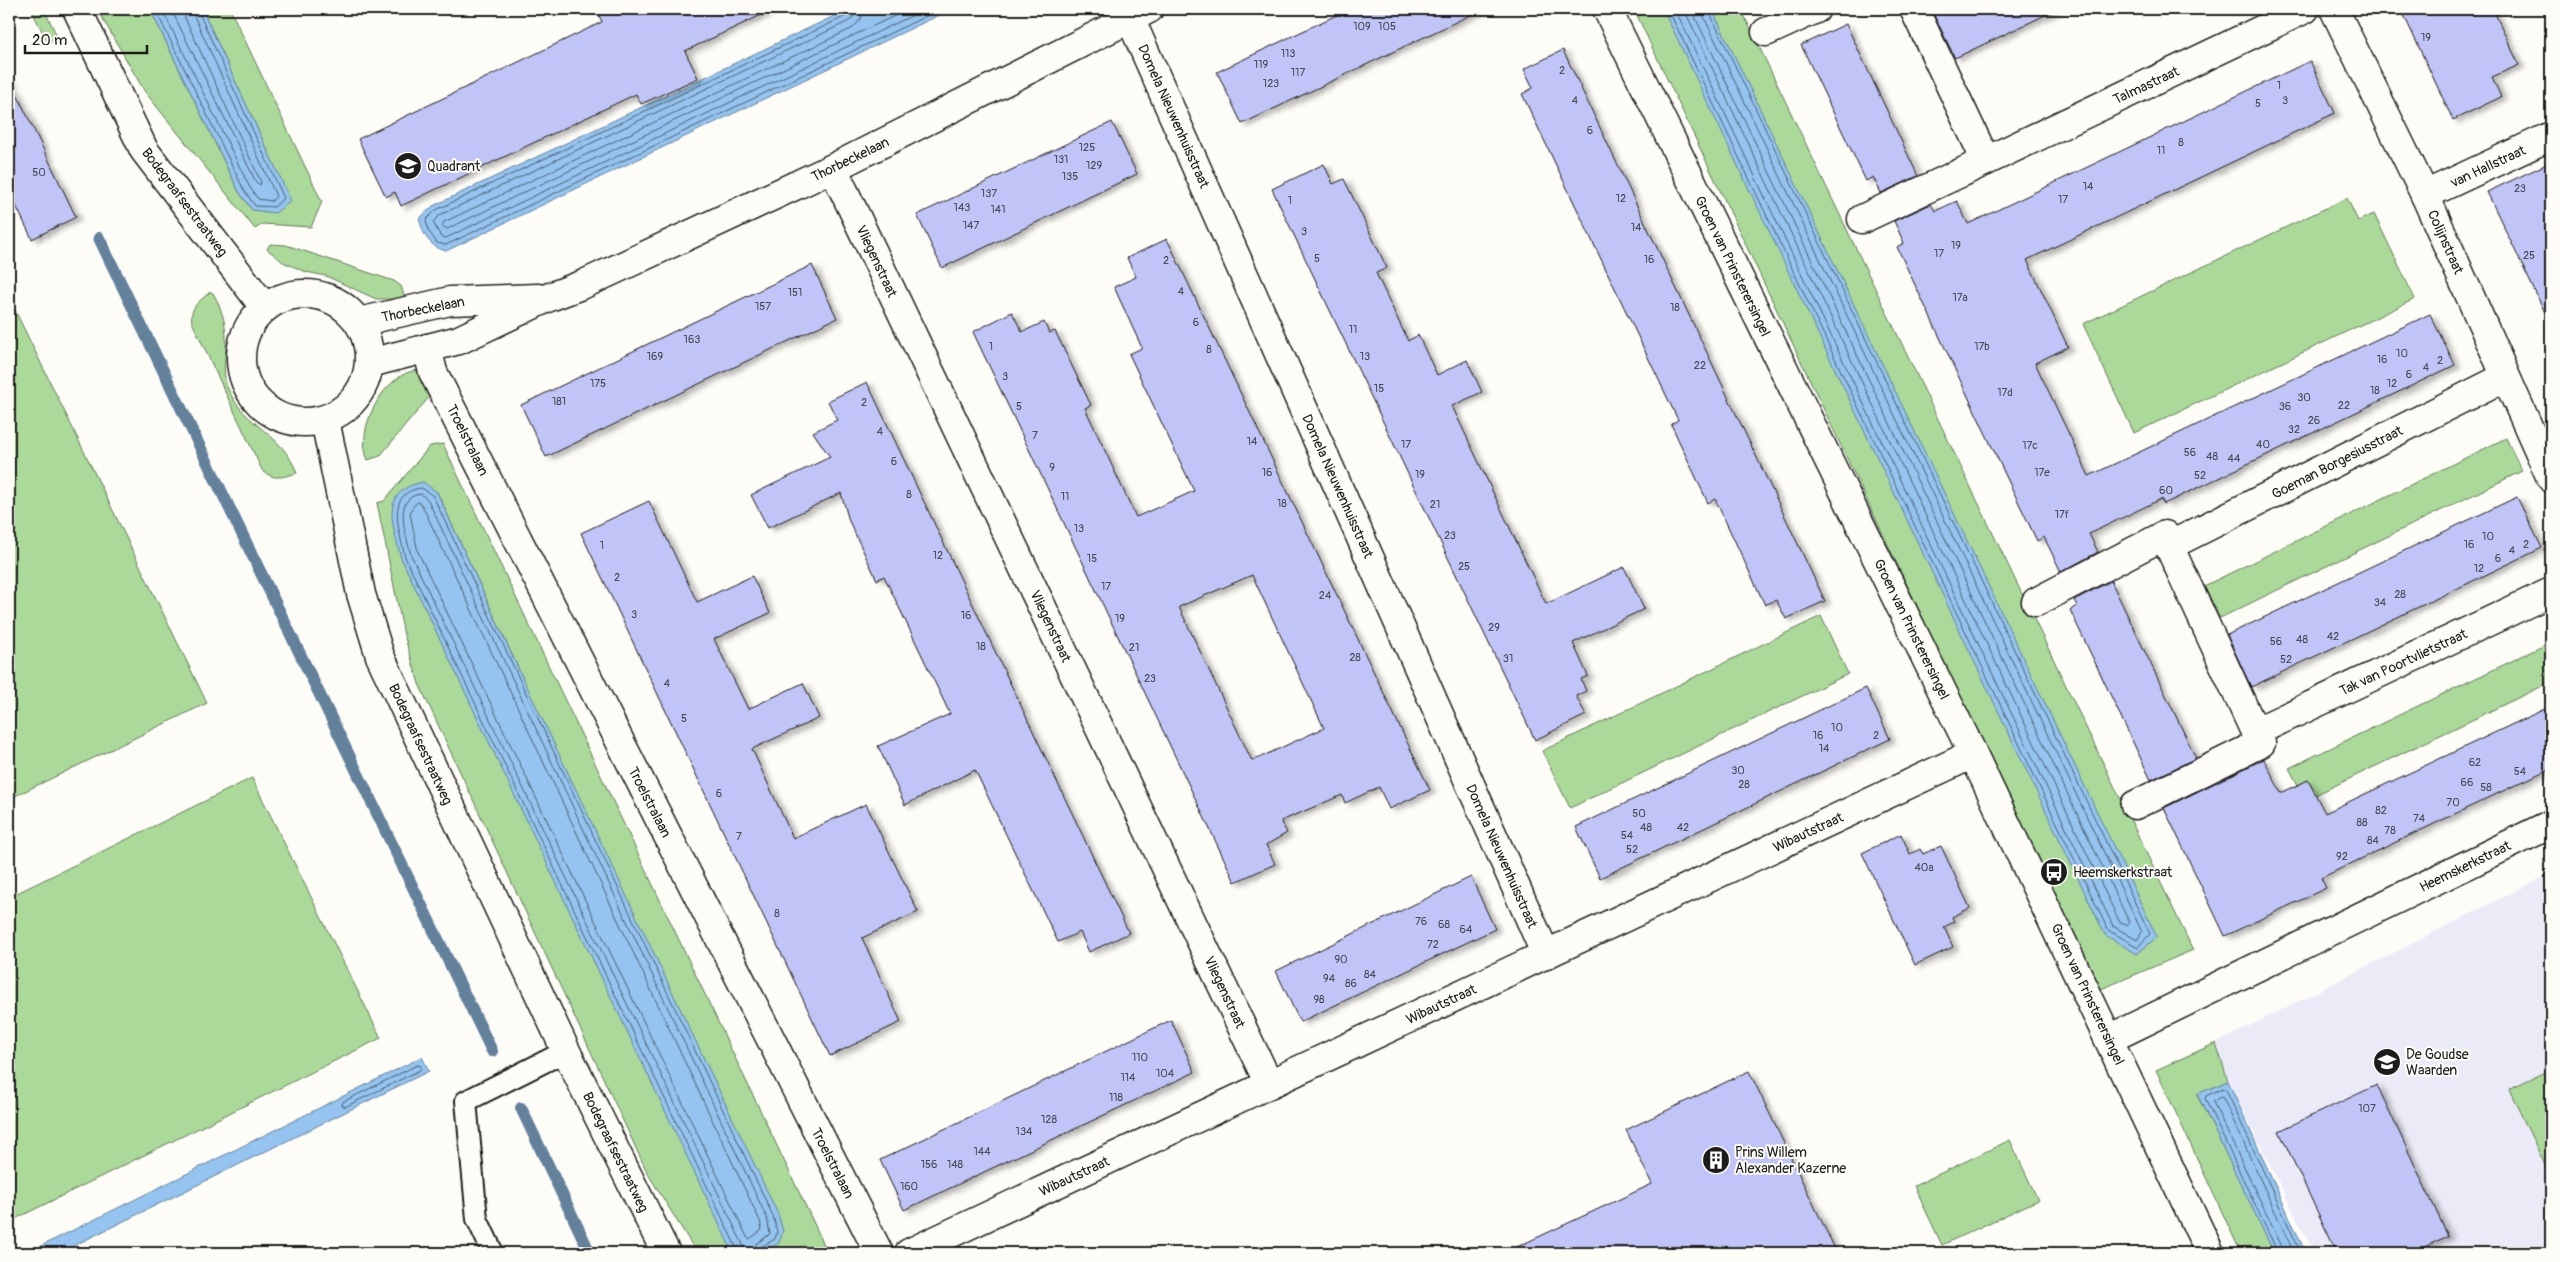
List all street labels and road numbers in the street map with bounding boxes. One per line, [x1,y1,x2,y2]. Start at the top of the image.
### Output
street label: Domela Nieuwenhuisstraat [1134,42,1213,191]
street label: Talmastraat [2111,63,2182,108]
street label: Thorbeckelaan [809,133,892,186]
street label: van Hallstraat [2447,142,2529,192]
street label: Bodegraafsestraatweg [138,145,231,260]
street label: Groen van Prinsterersingel [1691,193,1774,339]
street label: Colijnstraat [2424,208,2467,277]
street label: Vliegenstraat [852,222,901,300]
street label: Thorbeckelaan [380,293,466,326]
street label: Troelstralaan [443,402,492,479]
street label: Domela Nieuwenhuisstraat [1298,412,1377,561]
street label: Goeman Borgesiusstraat [2269,422,2406,503]
street label: Groen van Prinsterersingel [1870,556,1953,702]
street label: Vliegenstraat [1026,587,1075,665]
street label: Tak van Poortvlietstraat [2337,625,2470,700]
street label: Bodegraafsestraatweg [385,681,456,808]
street label: Troelstralaan [624,764,675,840]
street label: Domela Nieuwenhuisstraat [1462,782,1541,931]
street label: Wibautstraat [1770,809,1846,856]
street label: Heemskerkstraat [2417,837,2514,896]
street label: Groen van Prinsterersingel [2047,921,2128,1068]
street label: Vliegenstraat [1200,953,1249,1031]
street label: Wibautstraat [1403,981,1479,1028]
street label: Bodegraafsestraatweg [579,1089,652,1215]
street label: Troelstralaan [807,1125,858,1201]
street label: Wibautstraat [1036,1153,1112,1200]

